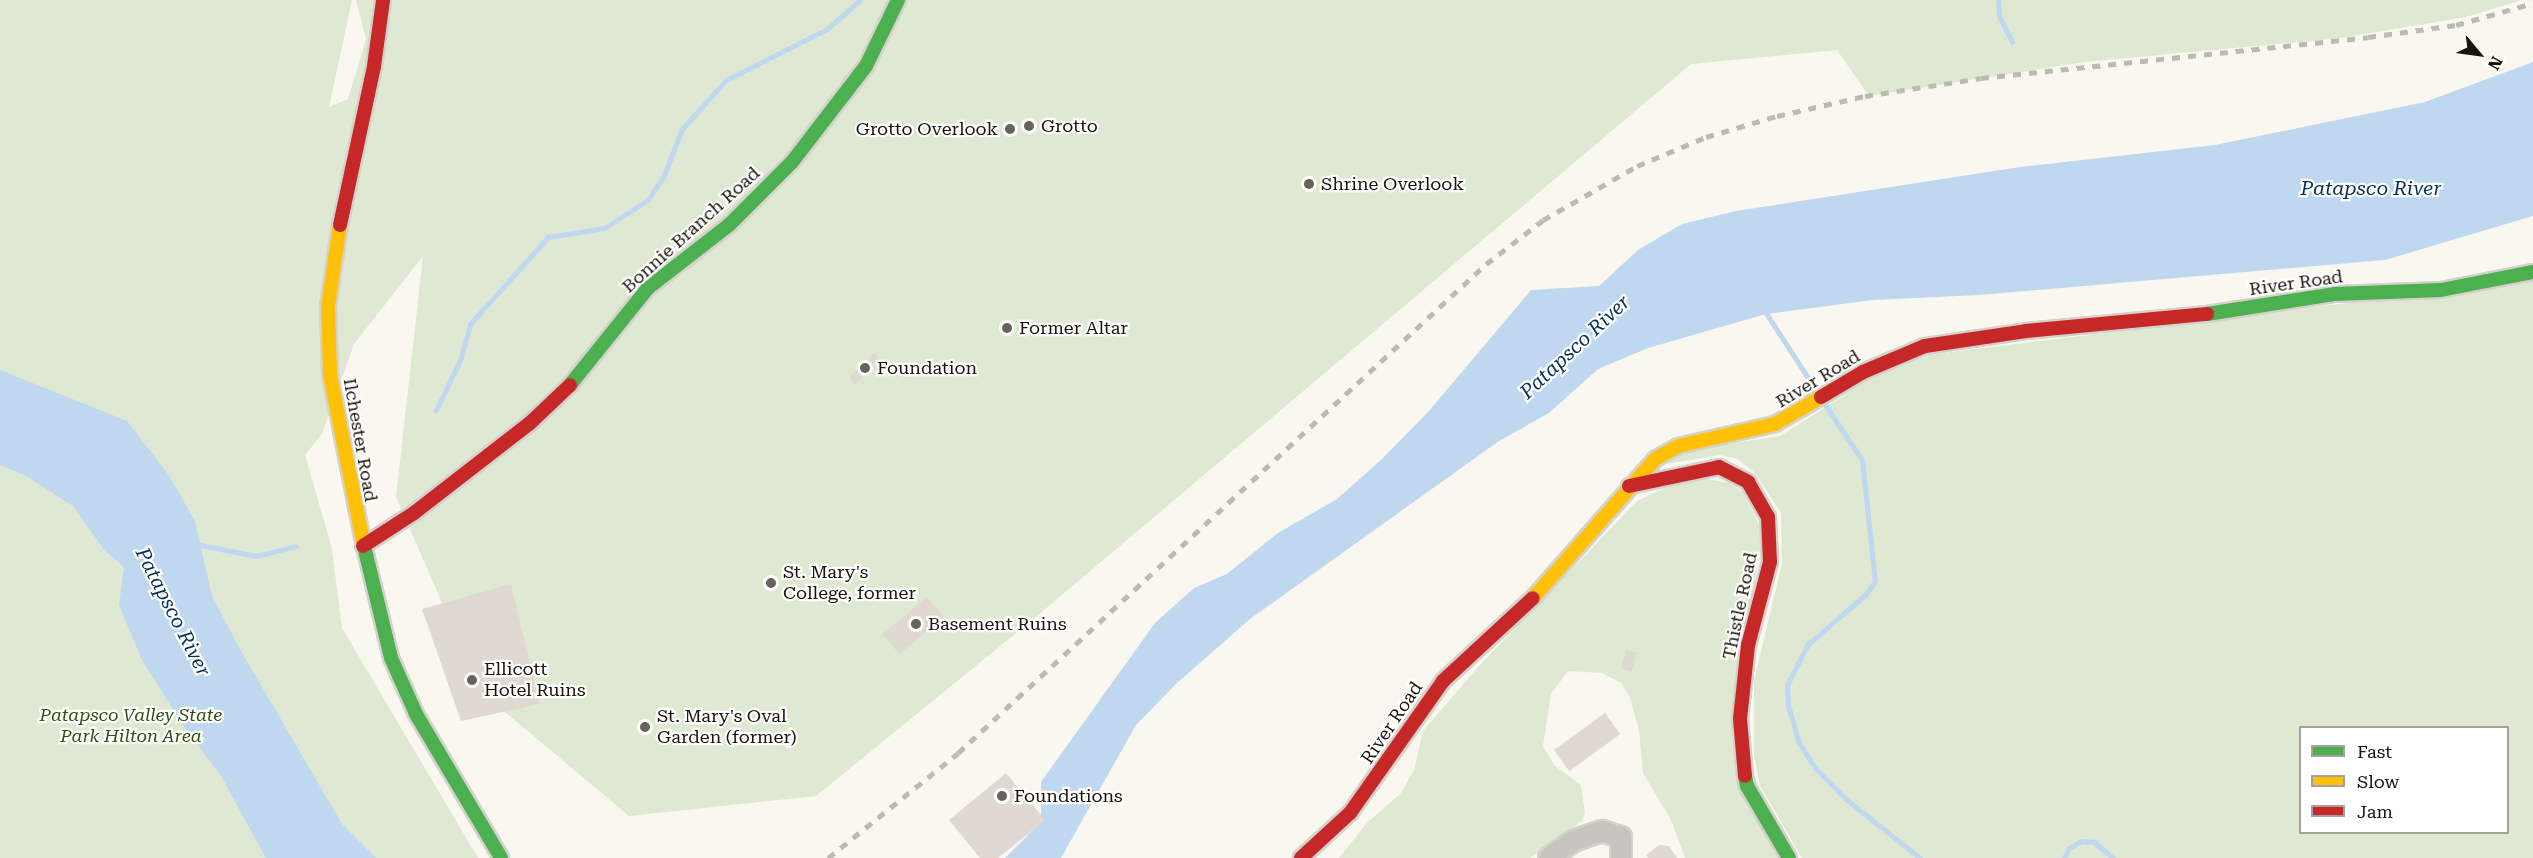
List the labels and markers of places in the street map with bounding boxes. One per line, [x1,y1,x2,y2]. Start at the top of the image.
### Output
place label: Grotto [1041,115,1098,137]
place label: Grotto Overlook [856,118,998,140]
marker: Grotto [1022,119,1036,133]
marker: Grotto Overlook [1003,122,1017,136]
place label: Shrine Overlook [1321,173,1464,195]
marker: Shrine Overlook [1302,177,1316,191]
place label: Former Altar [1019,317,1128,339]
marker: Former Altar [1000,321,1014,335]
place label: Foundation [877,357,977,379]
marker: Foundation [858,361,872,375]
place label: St. Mary's College, former [783,562,916,604]
marker: St. Mary's College, former [764,576,778,590]
place label: Basement Ruins [928,613,1067,635]
marker: Basement Ruins [909,617,923,631]
place label: Ellicott Hotel Ruins [484,659,586,702]
marker: Ellicott Hotel Ruins [465,673,479,687]
place label: St. Mary's Oval Garden (former) [657,706,797,748]
marker: St. Mary's Oval Garden (former) [638,720,652,734]
place label: Foundations [1014,785,1123,807]
marker: Foundations [995,789,1009,803]

